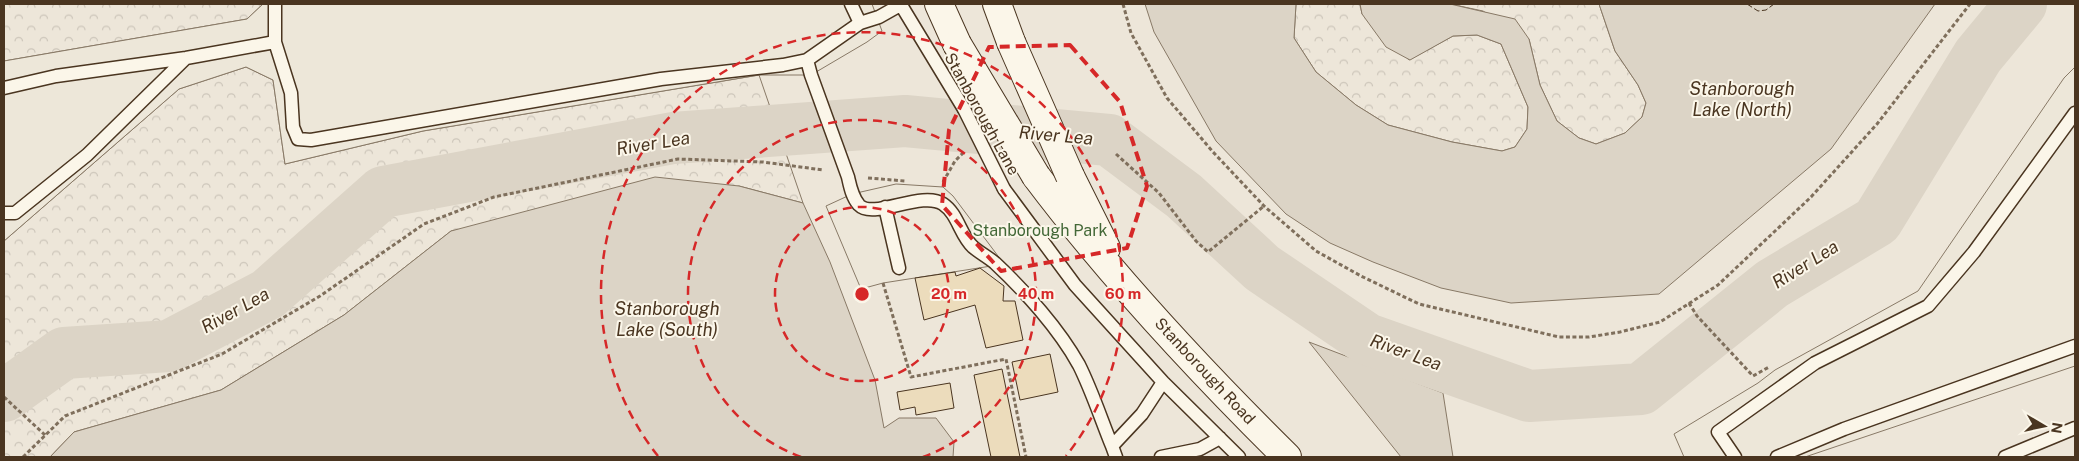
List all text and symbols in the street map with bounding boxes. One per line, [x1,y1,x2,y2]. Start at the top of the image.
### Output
street label: Stanborough Lane [941,50,1023,178]
water label: Stanborough Lake (North) [1689,78,1795,120]
water label: River Lea [1018,121,1094,149]
water label: River Lea [615,127,691,159]
park label: Stanborough Park [973,221,1107,240]
water label: River Lea [1768,235,1842,293]
water label: River Lea [197,283,273,337]
centre of rings [853,285,871,303]
text: 20 m [931,285,967,302]
text: 40 m [1018,285,1054,302]
text: 60 m [1105,285,1141,302]
water label: Stanborough Lake (South) [614,298,720,340]
street label: Stanborough Road [1151,314,1259,428]
water label: River Lea [1367,329,1445,375]
north arrow [2019,401,2069,451]
text: N [2048,421,2066,435]

